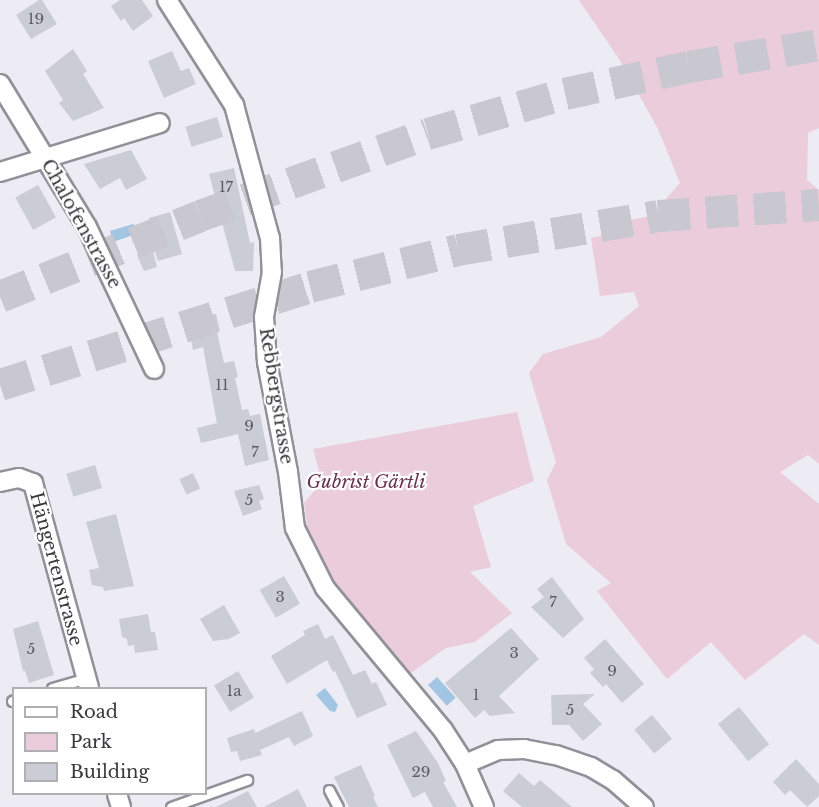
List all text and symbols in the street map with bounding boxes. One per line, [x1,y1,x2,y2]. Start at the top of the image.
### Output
house number: 19 [28,10,44,28]
street label: Chalofenstrasse [37,156,125,292]
house number: 17 [219,178,233,196]
street label: Rebbergstrasse [255,326,297,466]
house number: 11 [215,376,229,394]
house number: 9 [244,417,254,435]
house number: 7 [251,443,259,461]
park label: Gubrist Gärtli [306,471,426,493]
street label: Hängertenstrasse [25,490,87,648]
house number: 5 [245,491,253,509]
house number: 3 [275,588,285,606]
house number: 7 [549,593,557,611]
house number: 5 [27,640,35,658]
house number: 3 [509,644,519,662]
house number: 9 [607,662,617,680]
house number: 1a [227,682,241,700]
house number: 1 [473,686,479,704]
legend [12,687,207,795]
text: Road [70,701,118,723]
house number: 5 [566,701,574,719]
text: Park [70,731,112,753]
text: Building [70,761,149,783]
house number: 29 [412,763,430,781]

